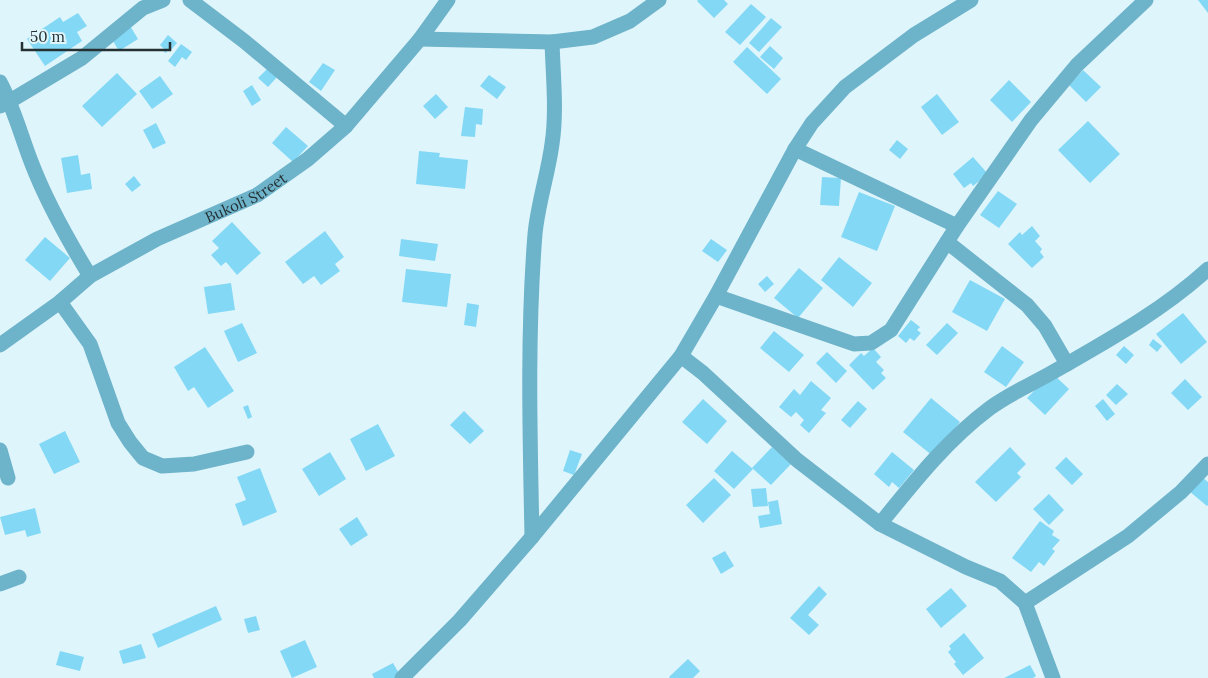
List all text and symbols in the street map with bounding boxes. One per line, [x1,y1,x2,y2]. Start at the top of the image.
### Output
scale bar [22,20,170,52]
text: 50 m [30,27,65,46]
street label: Bukoli Street [202,168,290,226]

